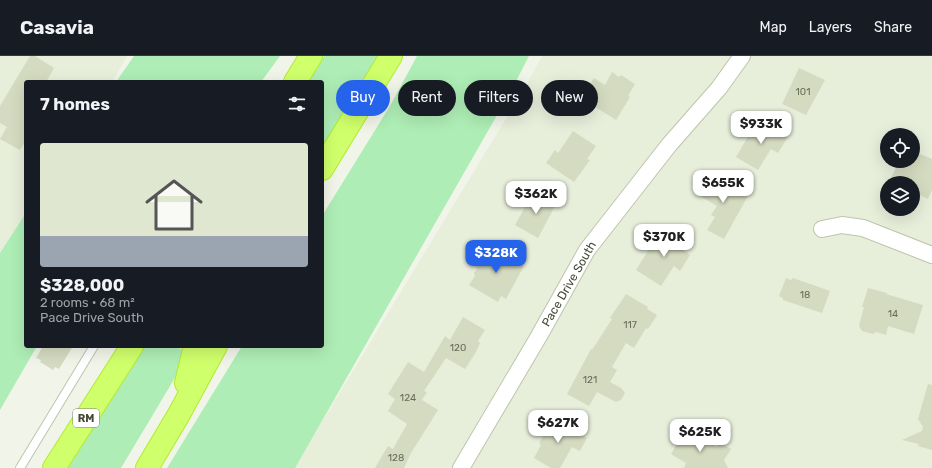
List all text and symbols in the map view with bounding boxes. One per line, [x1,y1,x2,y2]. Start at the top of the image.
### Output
text: Casavia [20,16,94,39]
text: Map [760,19,787,36]
text: Layers [809,19,852,36]
text: Share [874,19,912,36]
chip: Buy [336,80,390,116]
chip: Rent [398,80,456,116]
chip: Filters [464,80,533,116]
chip: New [541,80,598,116]
house number: 101 [796,86,810,98]
icon: filters [286,93,308,115]
text: 7 homes [40,94,110,114]
pin: $933K [733,111,789,145]
text: $933K [740,116,782,131]
map controls [880,128,920,216]
button: locate [880,128,920,168]
icon: home [138,169,210,241]
pin: $655K [695,170,751,204]
text: $655K [702,175,744,190]
button: layers [880,176,920,216]
pin: $362K [508,181,564,215]
text: $362K [515,186,557,201]
pin: $370K [636,224,692,258]
text: $370K [643,229,685,244]
street label: Pace Drive South [539,239,599,329]
pin: $328K [468,240,524,274]
text: $328K [474,245,518,260]
text: $328,000 [40,275,124,295]
house number: 18 [800,289,810,301]
text: 2 rooms · 68 m² [40,295,135,310]
house number: 14 [888,308,898,320]
text: Pace Drive South [40,310,144,325]
house number: 117 [623,319,637,331]
house number: 120 [450,342,466,354]
house number: 121 [583,374,597,386]
house number: 124 [400,392,416,404]
road number: RM [73,409,99,427]
pin: $627K [530,410,586,444]
text: $627K [537,415,579,430]
pin: $625K [672,419,728,453]
text: $625K [679,424,721,439]
house number: 128 [388,452,404,464]

